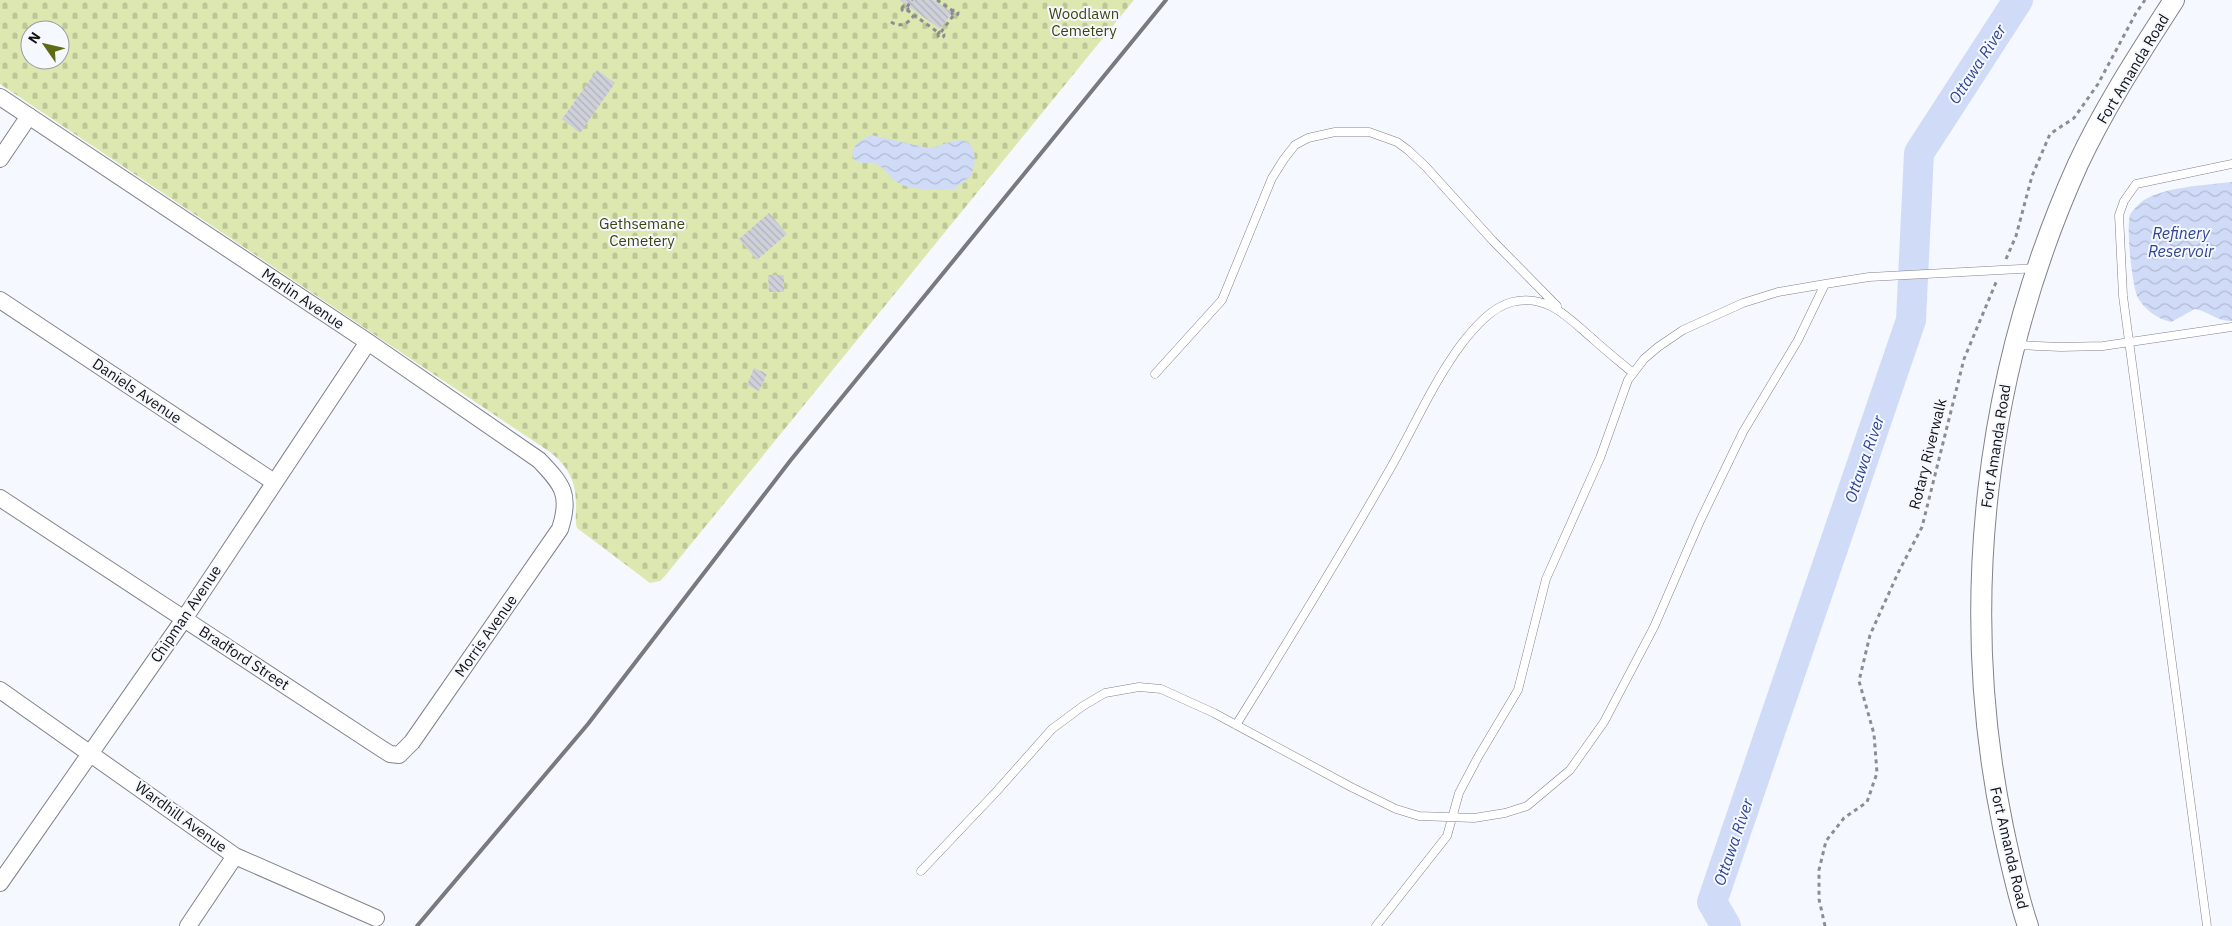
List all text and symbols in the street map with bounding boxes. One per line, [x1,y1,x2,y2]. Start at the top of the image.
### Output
park label: Woodlawn Cemetery [1049,4,1119,40]
street label: Fort Amanda Road [2092,10,2173,127]
north arrow [20,20,70,70]
water label: Ottawa River [1944,20,2011,108]
text: N [24,28,45,47]
park label: Gethsemane Cemetery [599,214,685,250]
water label: Refinery Reservoir [2148,223,2215,261]
street label: Merlin Avenue [258,264,348,333]
street label: Daniels Avenue [89,354,186,427]
street label: Fort Amanda Road [1976,383,2015,509]
street label: Rotary Riverwalk [1905,396,1950,511]
water label: Ottawa River [1840,412,1889,505]
street label: Chipman Avenue [146,561,225,666]
street label: Morris Avenue [450,591,521,681]
street label: Bradford Street [196,621,293,694]
street label: Wardhill Avenue [131,777,231,856]
street label: Fort Amanda Road [1986,785,2033,911]
water label: Ottawa River [1709,795,1758,888]

